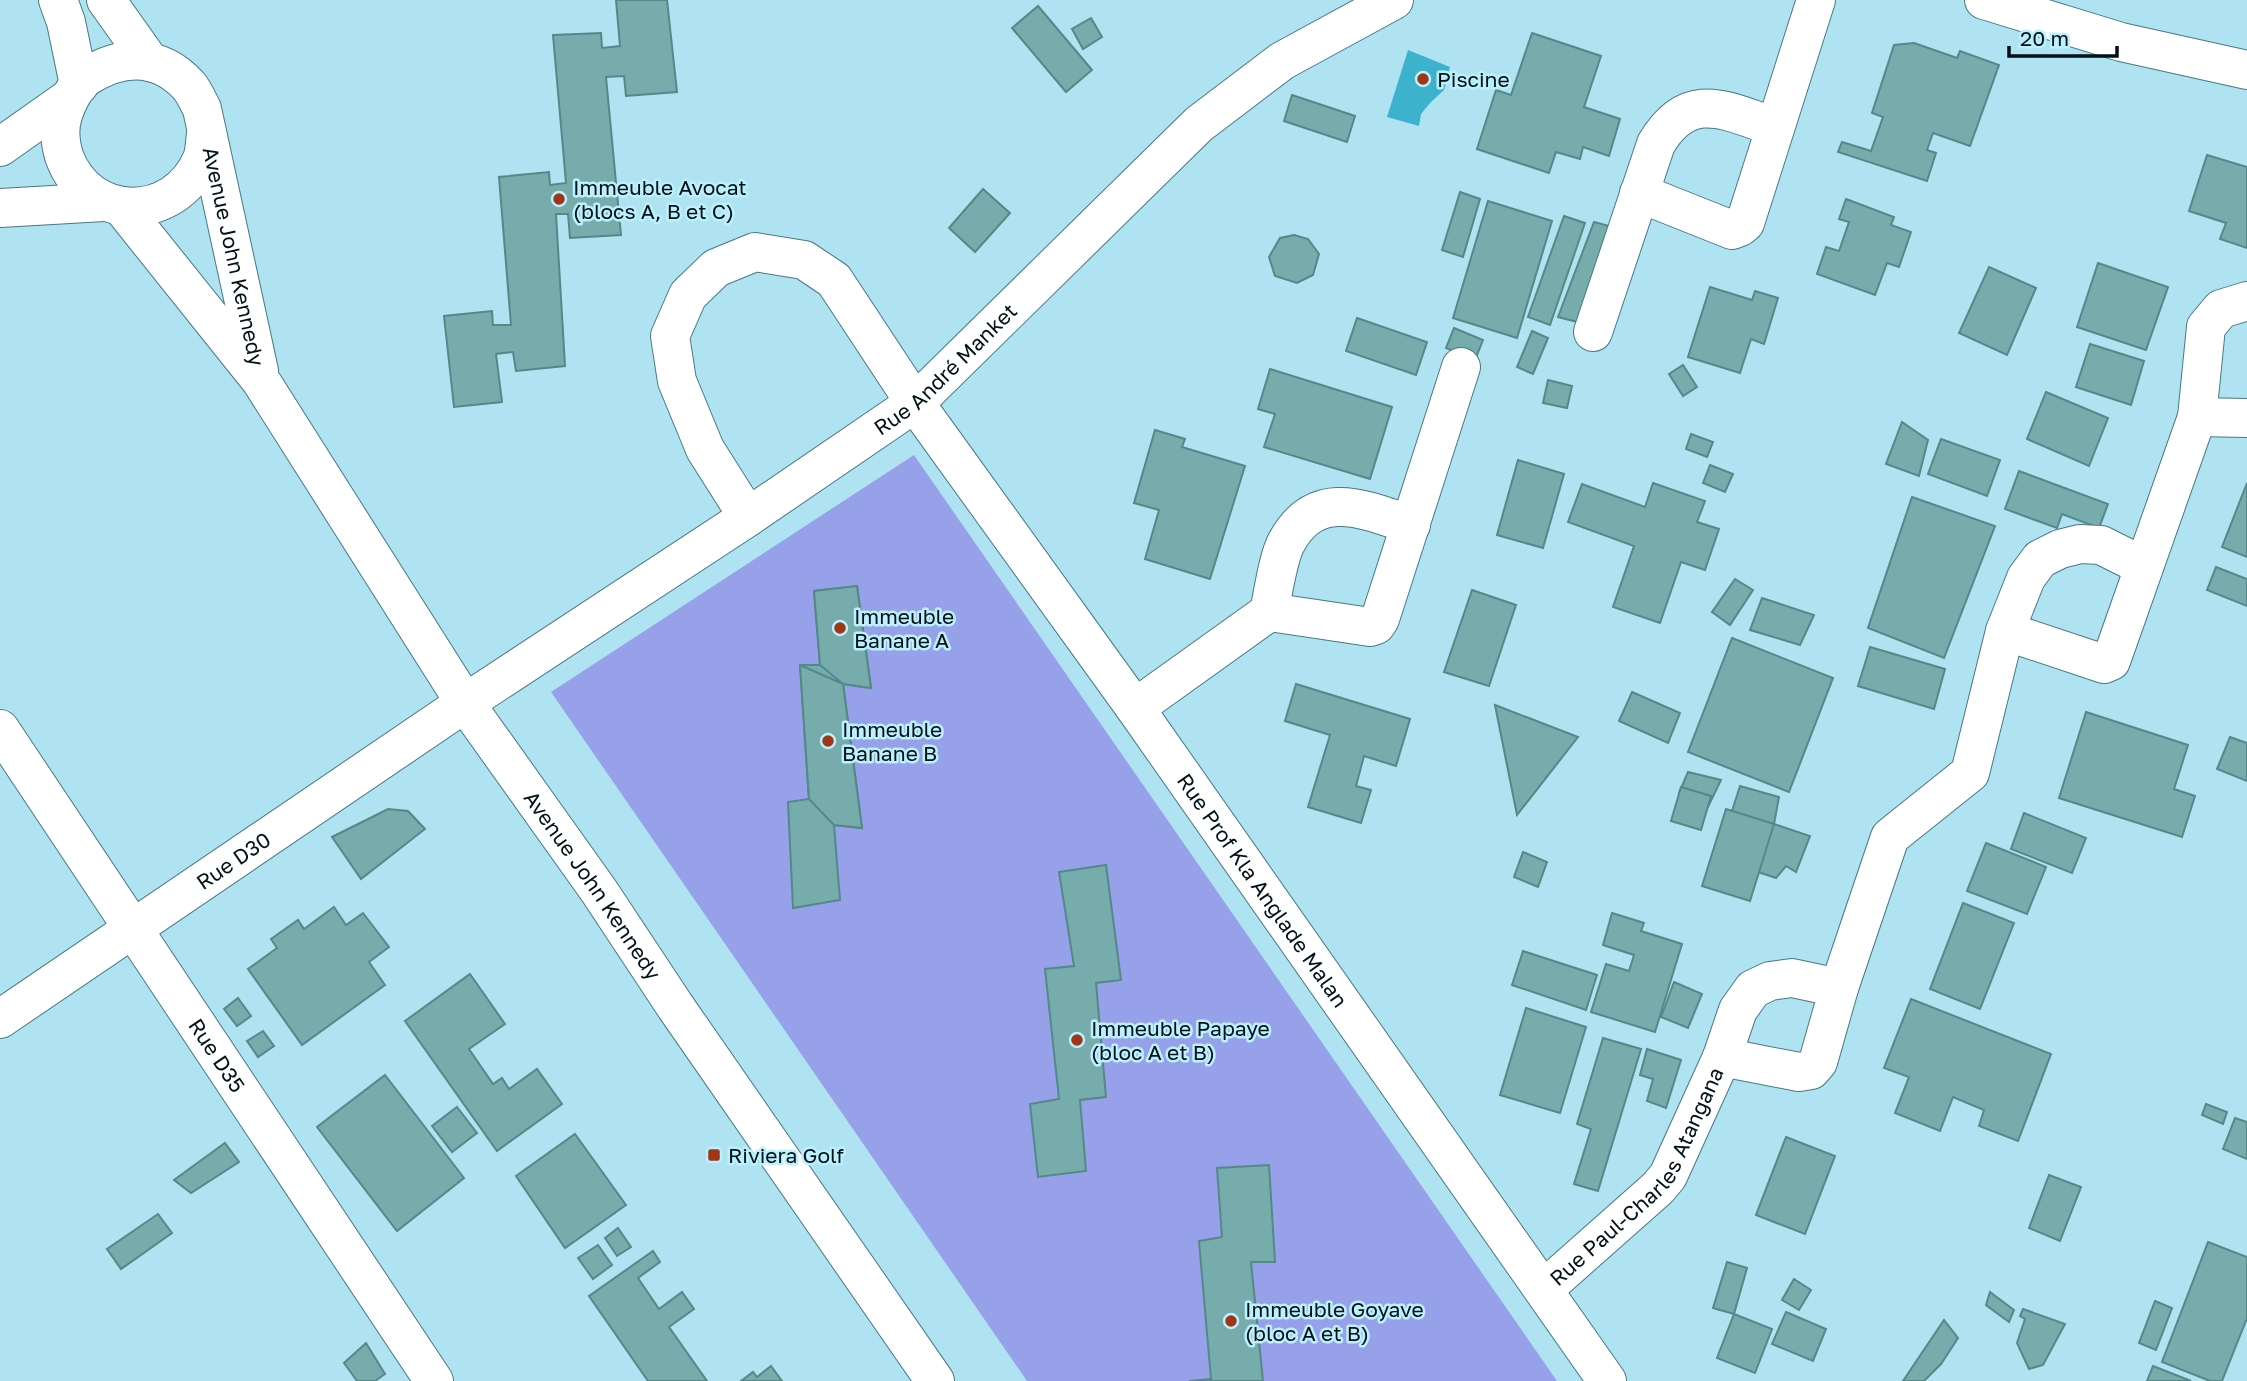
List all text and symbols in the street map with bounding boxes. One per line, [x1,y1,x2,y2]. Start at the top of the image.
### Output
scale bar [2009,14,2118,58]
text: 20 m [2020,25,2069,51]
place label: Piscine [1437,66,1510,92]
marker: Piscine [1415,71,1431,87]
street label: Avenue John Kennedy [198,144,271,369]
place label: Immeuble Avocat (blocs A, B et C) [573,174,747,224]
marker: Immeuble Avocat (blocs A, B et C) [551,191,567,207]
street label: Rue André Manket [869,298,1022,440]
place label: Immeuble Banane A [854,603,954,653]
marker: Immeuble Banane A [832,620,848,636]
place label: Immeuble Banane B [842,716,942,766]
marker: Immeuble Banane B [820,733,836,749]
street label: Rue Prof Kla Anglade Malan [1172,768,1354,1012]
street label: Avenue John Kennedy [519,786,667,985]
street label: Rue D30 [191,826,275,895]
street label: Rue D35 [183,1013,251,1097]
place label: Immeuble Papaye (bloc A et B) [1091,1015,1270,1065]
marker: Immeuble Papaye (bloc A et B) [1069,1032,1085,1048]
street label: Rue Paul-Charles Atangana [1544,1063,1729,1291]
place label: Riviera Golf [728,1142,844,1168]
marker: Riviera Golf [706,1147,722,1163]
place label: Immeuble Goyave (bloc A et B) [1245,1296,1424,1346]
marker: Immeuble Goyave (bloc A et B) [1223,1313,1239,1329]

